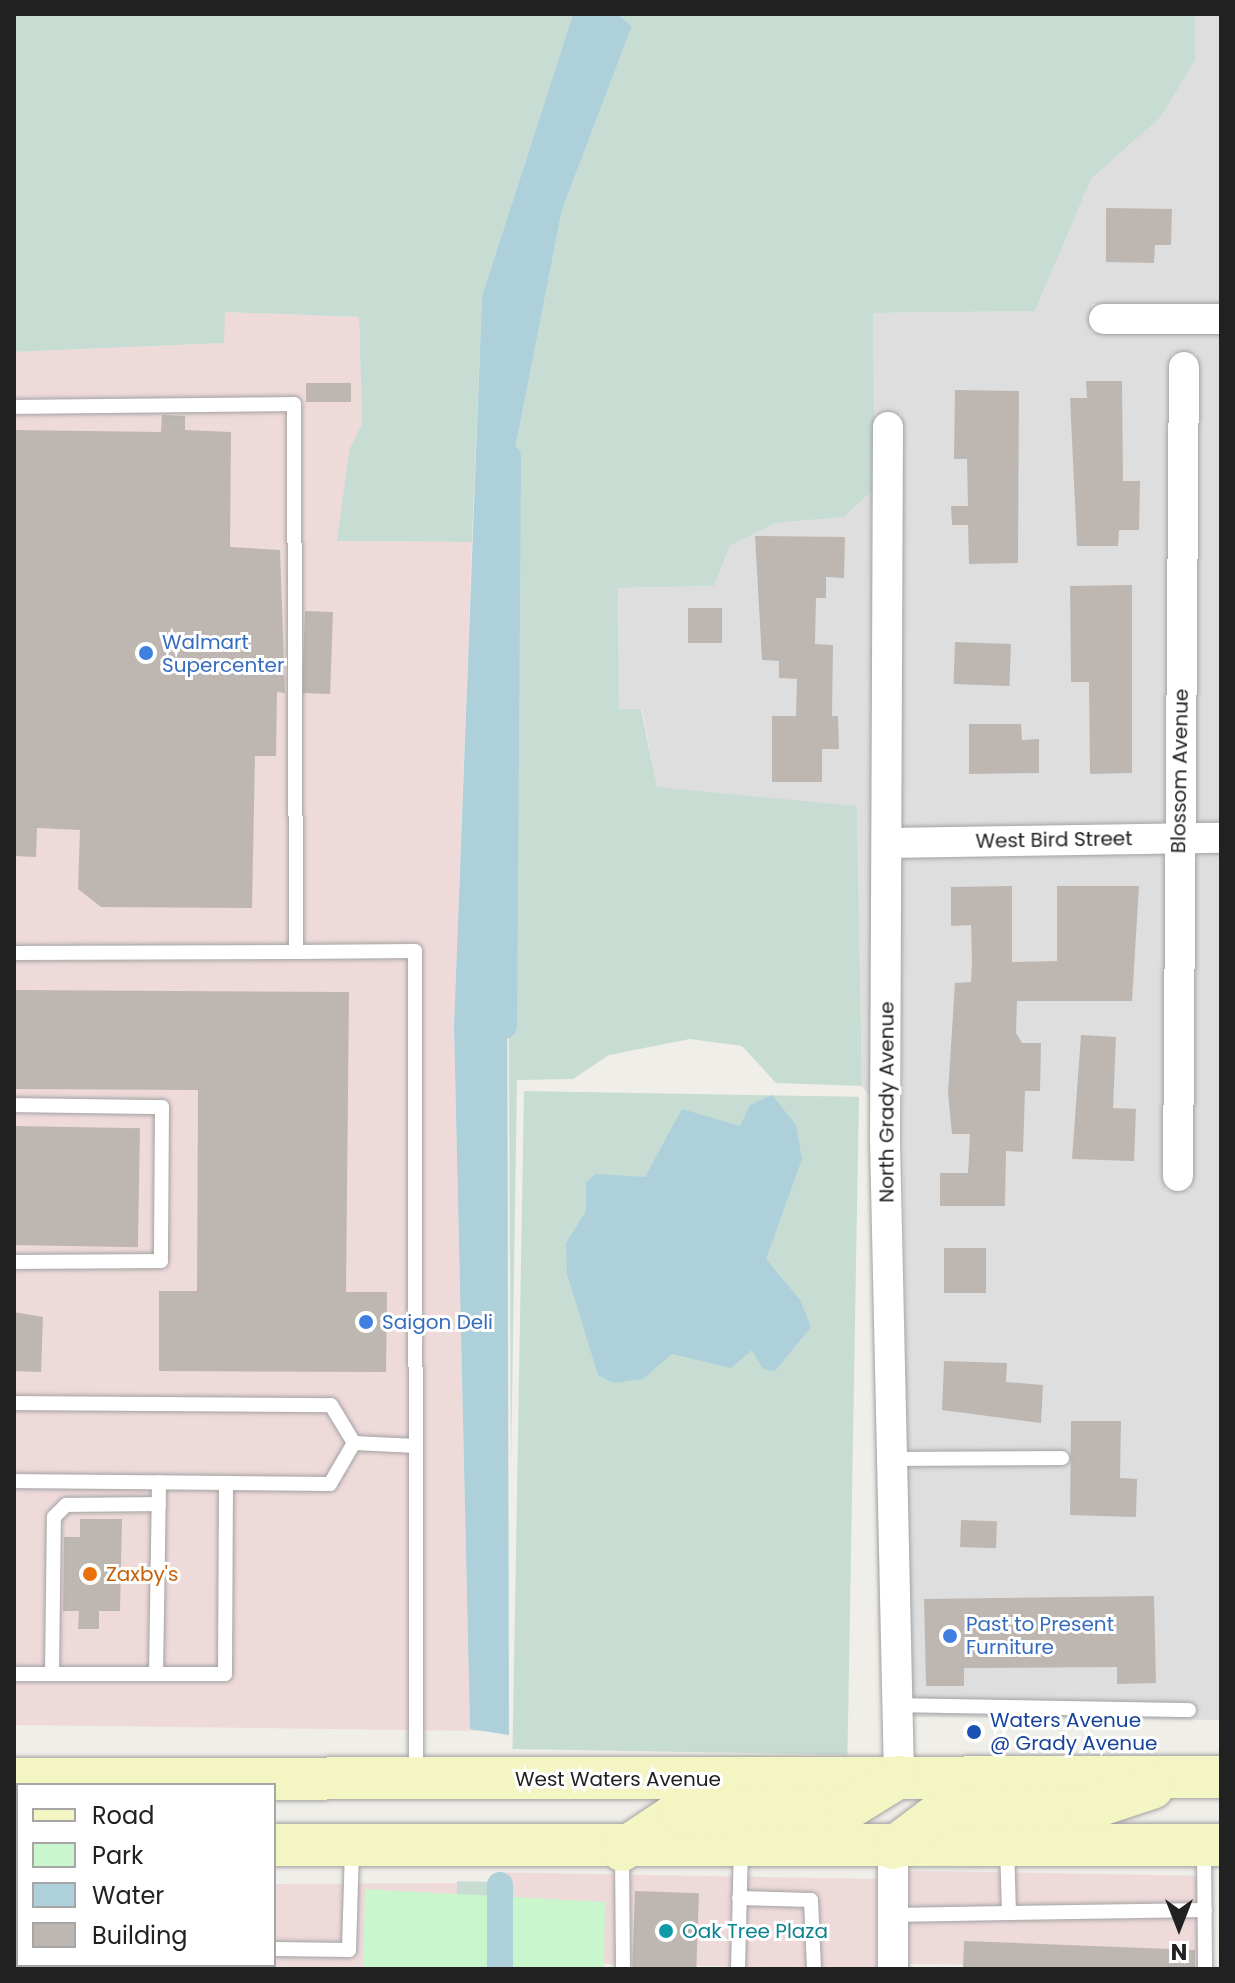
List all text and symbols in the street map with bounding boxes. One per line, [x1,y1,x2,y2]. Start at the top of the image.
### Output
place label: Walmart Supercenter [162,630,284,677]
marker: Walmart Supercenter [137,644,155,662]
street label: Blossom Avenue [1167,688,1193,854]
street label: West Bird Street [975,827,1133,853]
street label: North Grady Avenue [875,1001,899,1203]
place label: Saigon Deli [382,1310,493,1334]
marker: Saigon Deli [357,1313,375,1331]
place label: Zaxby's [106,1562,178,1586]
marker: Zaxby's [81,1565,99,1583]
place label: Past to Present Furniture [966,1612,1114,1659]
marker: Past to Present Furniture [941,1627,959,1645]
place label: Waters Avenue @ Grady Avenue [990,1708,1157,1755]
marker: Waters Avenue @ Grady Avenue [965,1723,983,1741]
street label: West Waters Avenue [515,1767,721,1791]
legend [16,1783,276,1967]
text: Road [92,1799,154,1832]
text: Park [92,1839,143,1872]
text: Water [92,1879,164,1912]
north arrow [1139,1887,1219,1967]
text: Building [92,1919,188,1952]
place label: Oak Tree Plaza [682,1919,828,1943]
marker: Oak Tree Plaza [657,1922,675,1940]
text: N [1171,1936,1187,1967]

